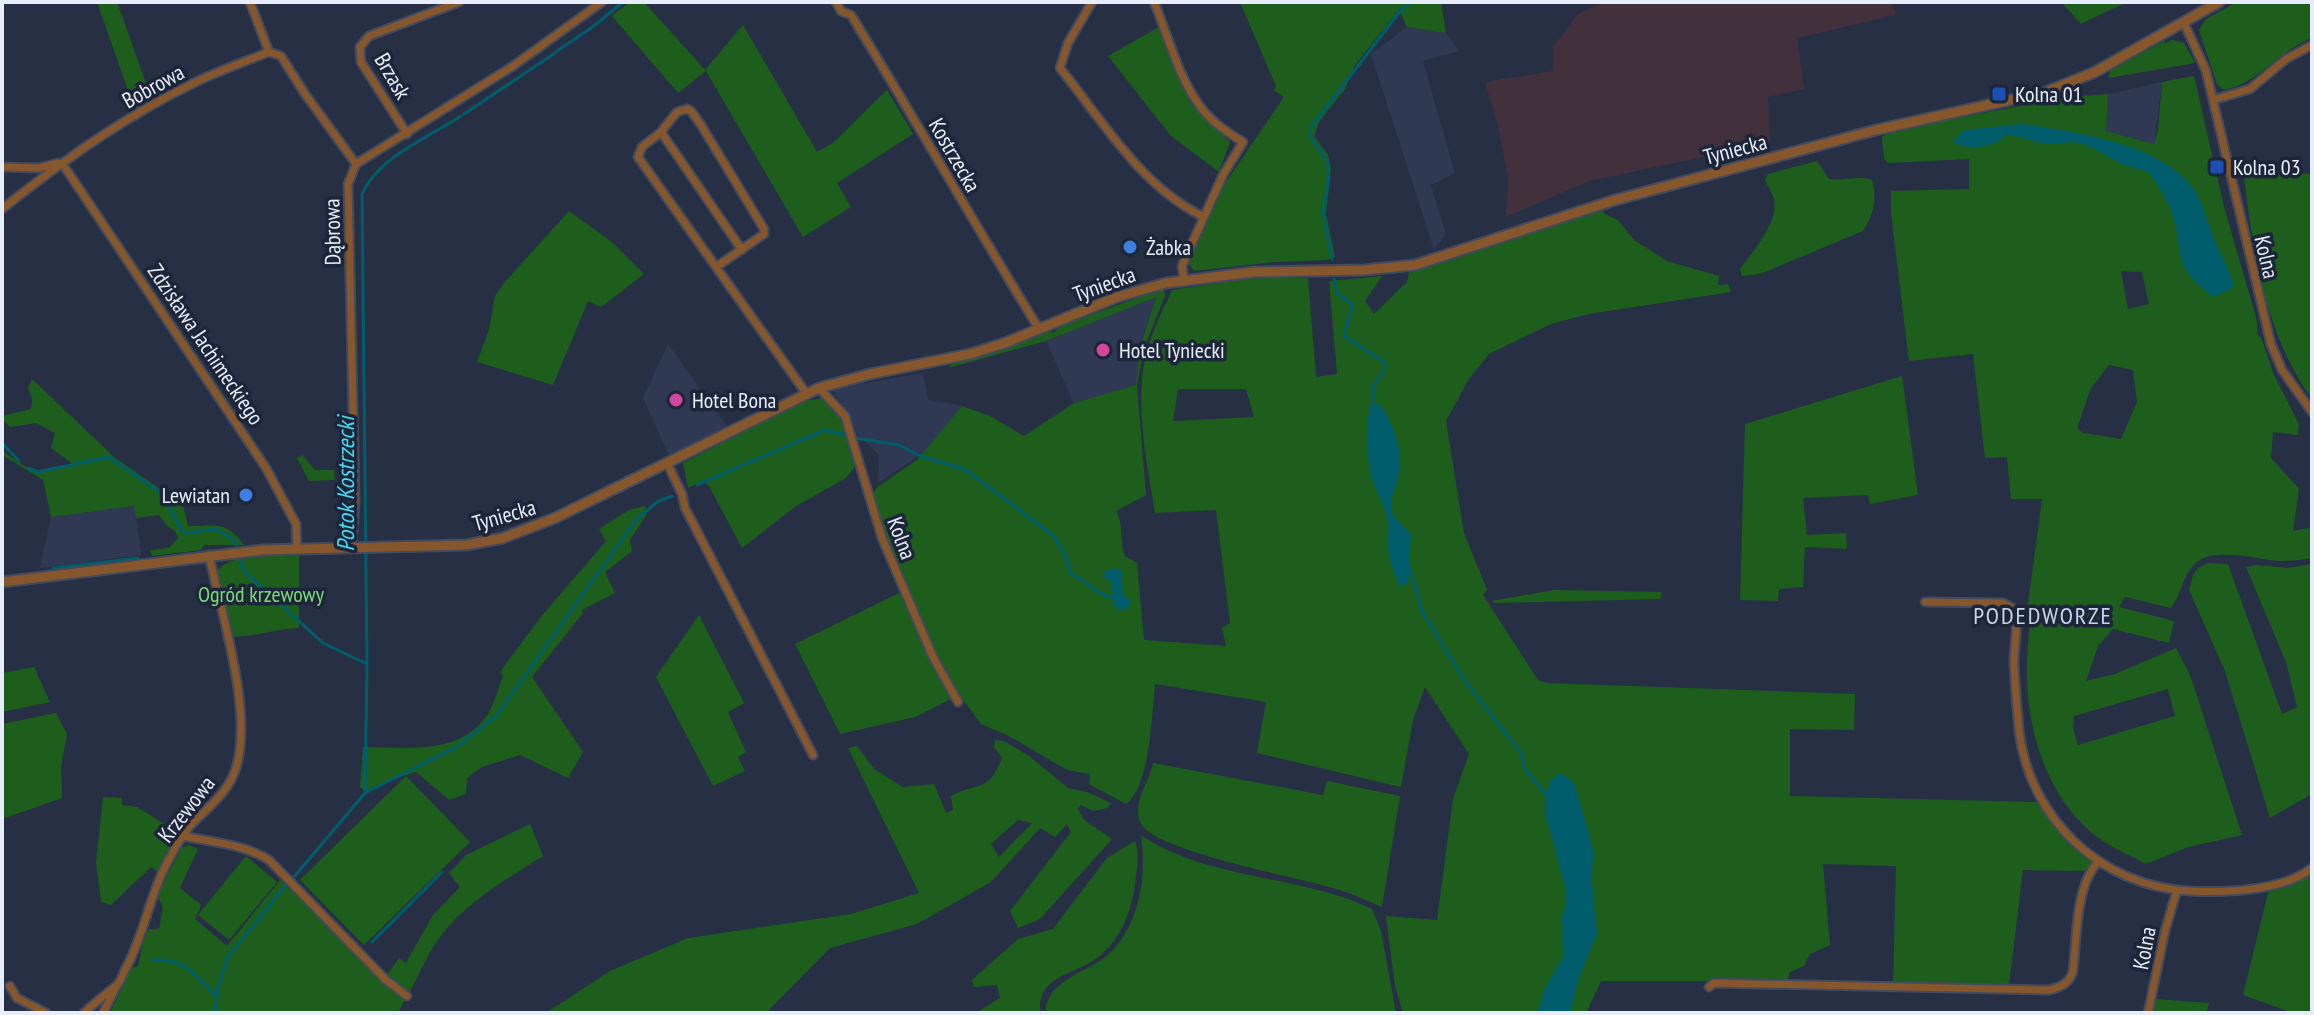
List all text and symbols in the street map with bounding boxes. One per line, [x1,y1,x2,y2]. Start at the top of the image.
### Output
street label: Brzask [369,48,418,105]
street label: Bobrowa [117,58,189,114]
place label: Kolna 01 [2015,80,2083,108]
marker: Kolna 01 [1990,85,2008,103]
street label: Kostrzecka [923,113,987,197]
street label: Tyniecka [1700,127,1770,171]
place label: Kolna 03 [2233,153,2301,181]
marker: Kolna 03 [2208,158,2226,176]
street label: Dąbrowa [317,198,347,266]
place label: Żabka [1146,233,1191,261]
street label: Kolna [2249,233,2285,281]
marker: Żabka [1121,238,1139,256]
street label: Zdzisława Jachimeckiego [142,258,270,430]
street label: Tyniecka [1069,260,1139,308]
place label: Hotel Tyniecki [1119,336,1225,364]
marker: Hotel Tyniecki [1094,341,1112,359]
place label: Hotel Bona [692,386,776,414]
marker: Hotel Bona [667,391,685,409]
water label: Potok Kostrzecki [330,414,361,551]
place label: Lewiatan [162,481,230,509]
marker: Lewiatan [237,486,255,504]
street label: Tyniecka [469,493,539,537]
street label: Kolna [881,513,923,563]
park label: Ogród krzewowy [198,580,325,608]
district label: PODEDWORZE [1973,600,2113,631]
street label: Krzewowa [151,770,221,848]
street label: Kolna [2126,924,2162,972]

